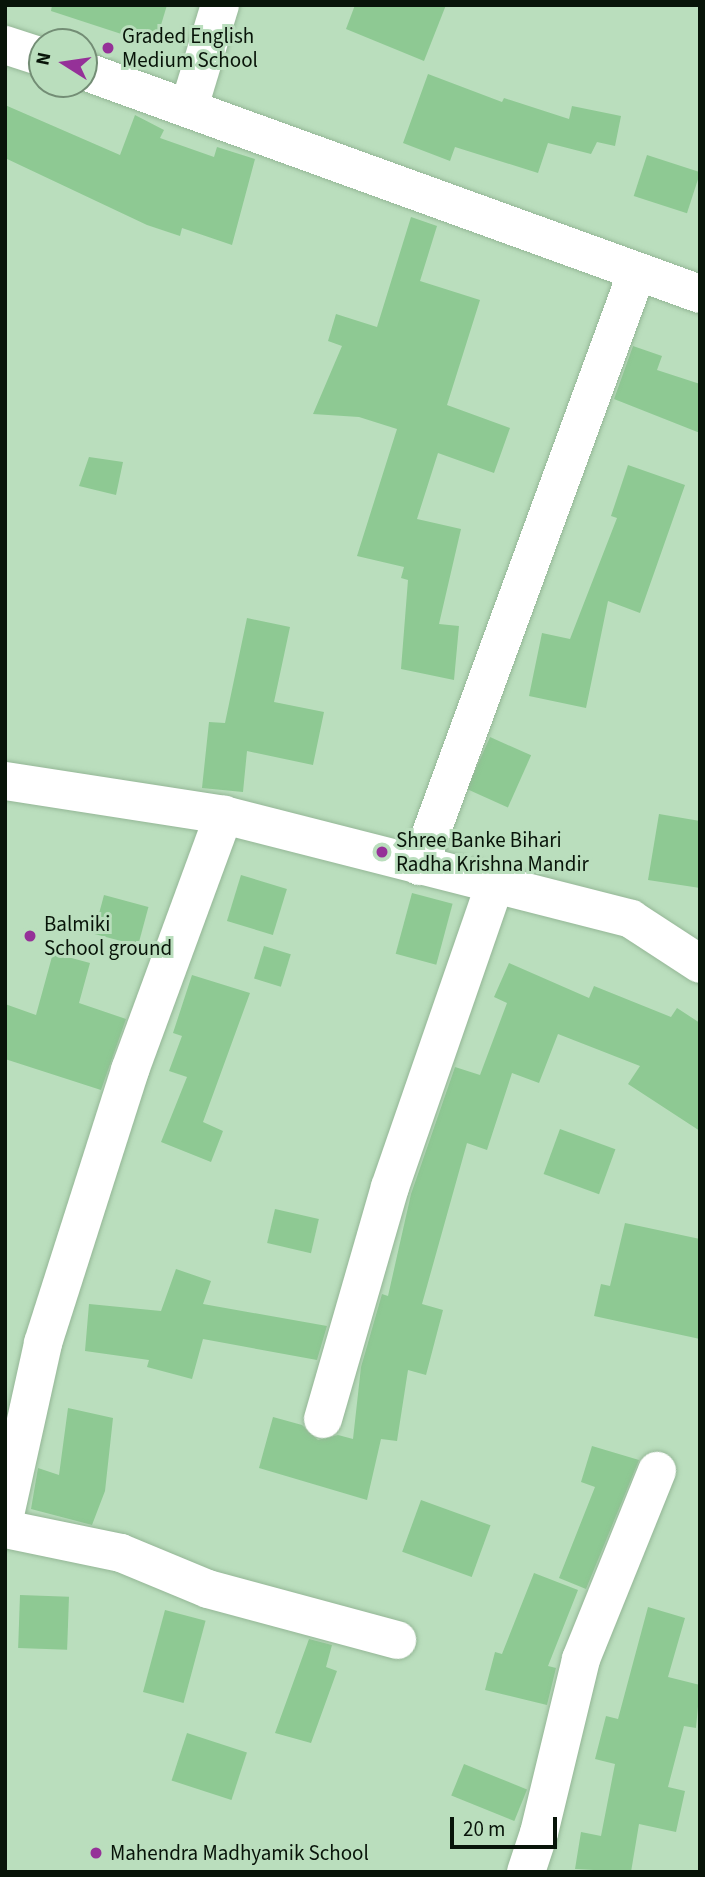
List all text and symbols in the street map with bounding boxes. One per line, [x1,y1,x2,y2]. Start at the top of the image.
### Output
place label: Graded English Medium School [122,23,258,73]
north arrow [28,28,98,98]
marker: Graded English Medium School [100,40,116,56]
text: N [29,50,58,68]
place label: Shree Banke Bihari Radha Krishna Mandir [396,827,589,877]
marker: Shree Banke Bihari Radha Krishna Mandir [374,844,390,860]
place label: Balmiki School ground [44,911,172,961]
marker: Balmiki School ground [22,928,38,944]
scale bar [453,1804,560,1848]
text: 20 m [463,1814,505,1844]
place label: Mahendra Madhyamik School [110,1840,369,1866]
marker: Mahendra Madhyamik School [88,1845,104,1861]

